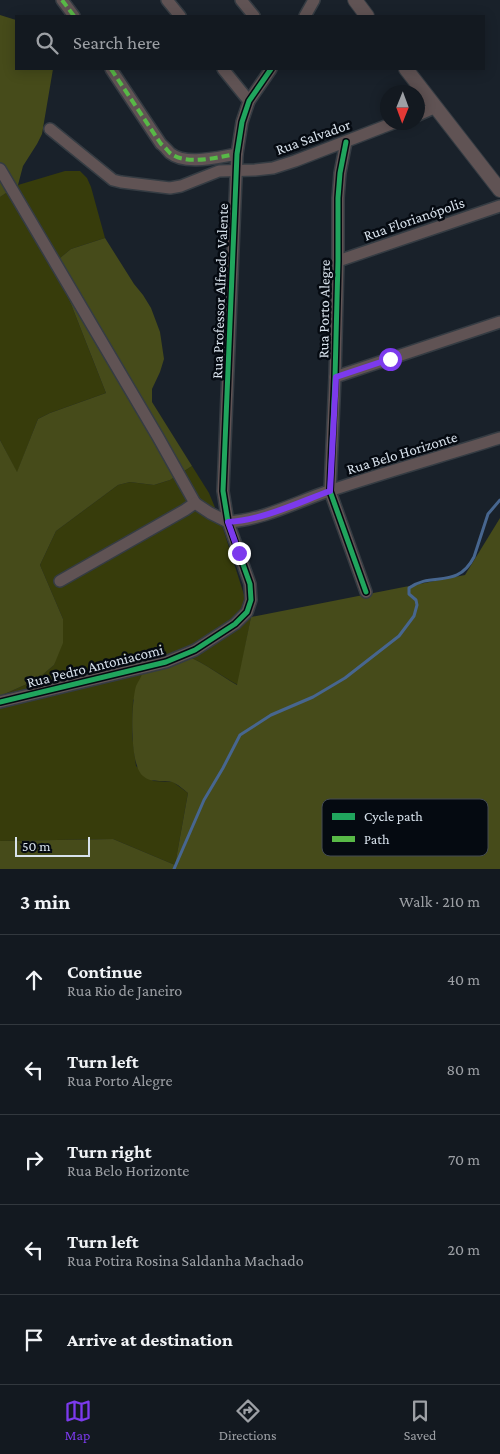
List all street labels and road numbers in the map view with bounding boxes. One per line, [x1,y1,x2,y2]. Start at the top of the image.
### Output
street label: Rua Salvador [274,116,353,158]
street label: Rua Florianópolis [362,194,467,245]
street label: Rua Professor Alfredo Valente [209,203,231,379]
street label: Rua Porto Alegre [315,259,334,359]
street label: Rua Belo Horizonte [345,428,460,477]
street label: Rua Pedro Antoniacomi [25,641,165,691]

